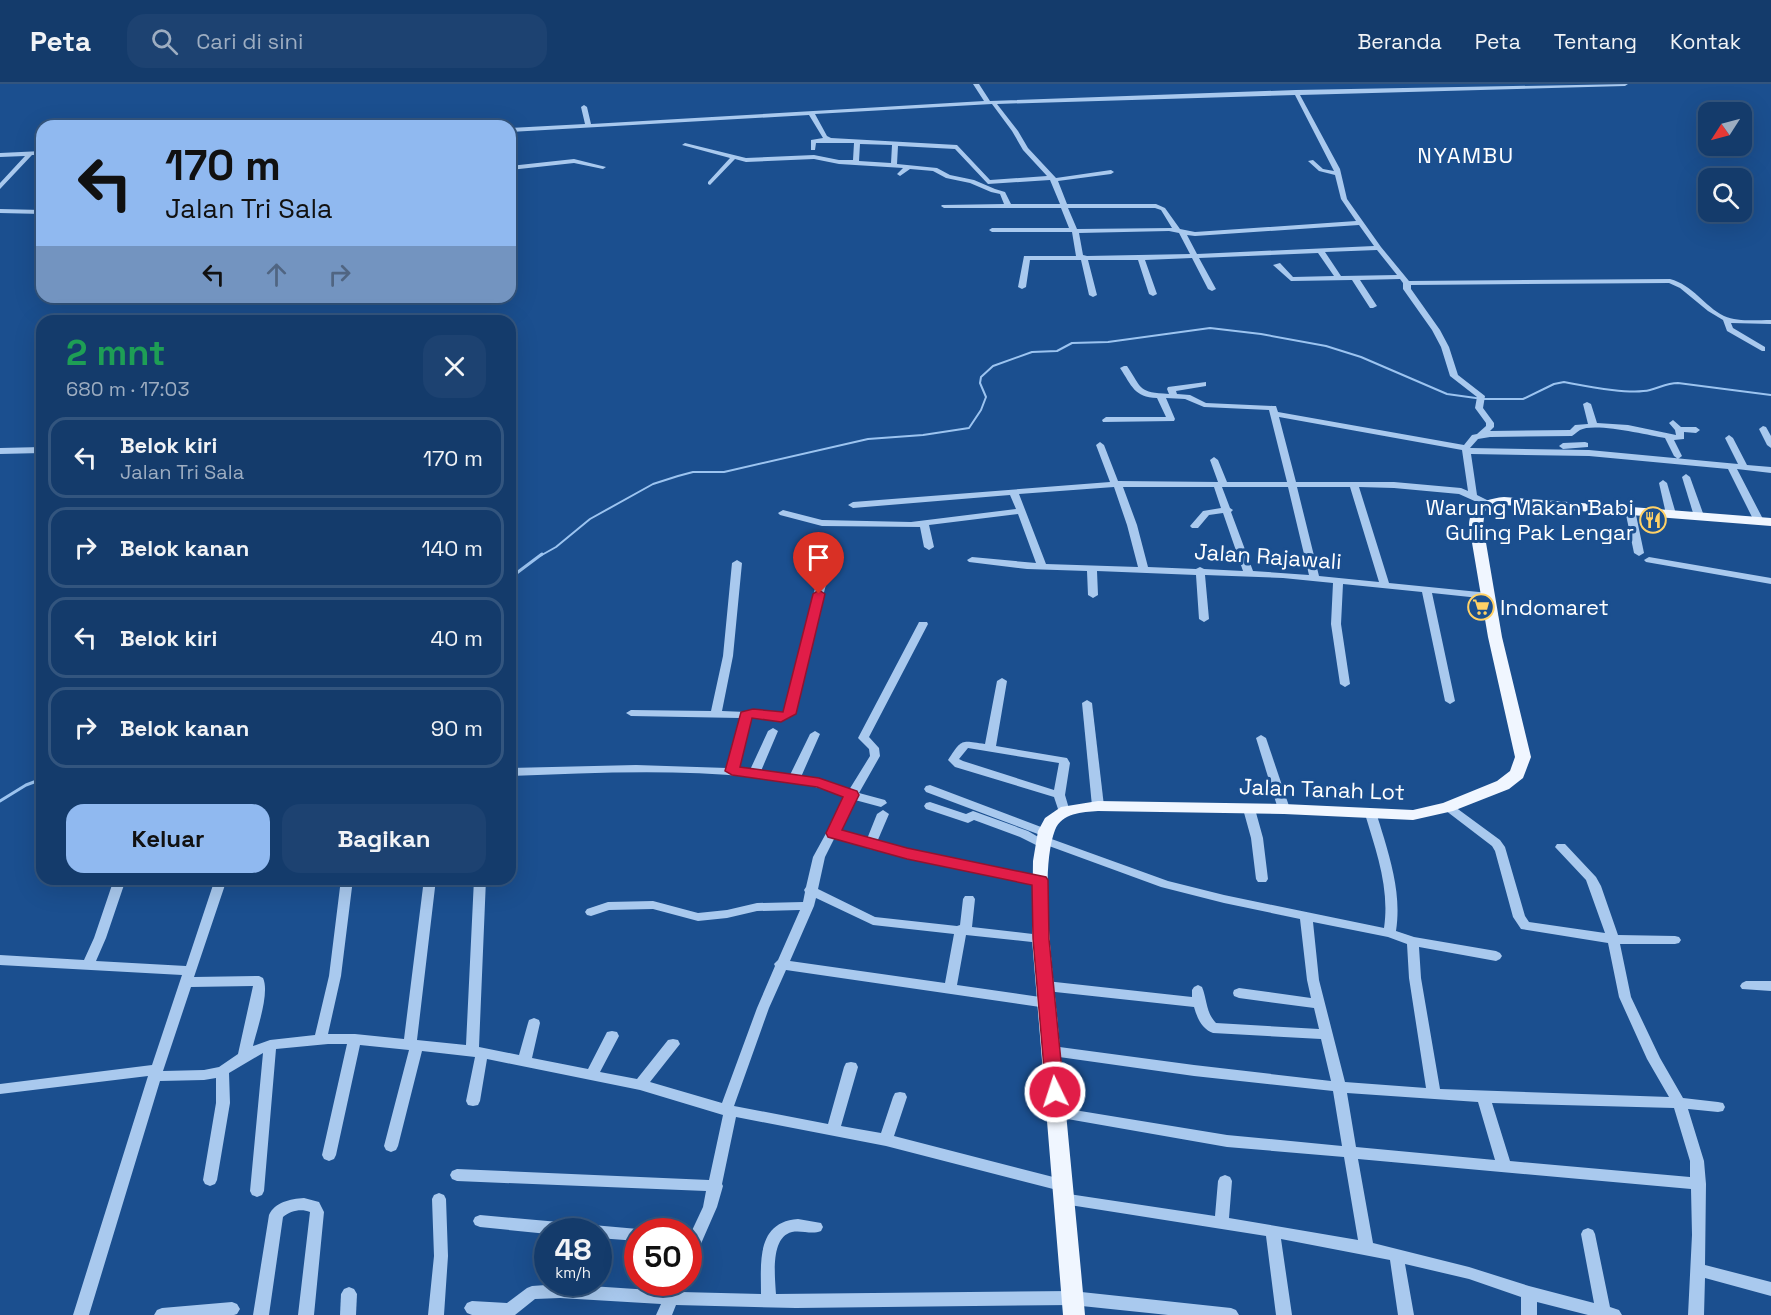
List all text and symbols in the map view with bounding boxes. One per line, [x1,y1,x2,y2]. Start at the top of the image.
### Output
search box [127,14,547,68]
text: Peta [30,23,91,59]
icon: search [148,25,181,58]
text: Cari di sini [196,27,303,55]
text: Beranda [1357,28,1442,55]
text: Peta [1475,28,1521,55]
text: Tentang [1554,28,1637,55]
text: Kontak [1670,28,1741,55]
north arrow [1698,102,1752,156]
map controls [1698,102,1752,222]
text: 170 m [165,139,281,192]
district label: NYAMBU [1417,141,1515,169]
icon: left [66,144,144,222]
button: search [1698,168,1752,222]
text: Jalan Tri Sala [165,191,333,226]
icon: left [197,258,230,291]
icon: ahead [260,258,293,291]
icon: right [323,258,356,291]
text: 2 mnt [66,330,165,376]
button: close [423,335,486,398]
text: 680 m · 17:03 [66,376,189,402]
text: Belok kiri [120,431,217,459]
icon: left [69,441,102,474]
text: 170 m [423,444,483,472]
text: Jalan Tri Sala [120,459,244,485]
place label: Warung Makan Babi Guling Pak Lengar [1425,493,1634,546]
restaurant icon: Warung Makan Babi Guling Pak Lengar [1638,505,1668,535]
icon: right [69,531,102,564]
pin [793,532,844,594]
text: Belok kanan [120,534,249,562]
text: 140 m [421,534,483,562]
street label: Jalan Rajawali [1193,537,1343,575]
icon: arrive [802,541,835,574]
supermarket icon: Indomaret [1466,592,1496,622]
place label: Indomaret [1500,593,1609,621]
icon: left [69,621,102,654]
text: Belok kiri [120,624,217,652]
text: 40 m [431,624,483,652]
icon: right [69,711,102,744]
text: Belok kanan [120,714,249,742]
text: 90 m [431,714,483,742]
street label: Jalan Tanah Lot [1239,772,1405,806]
button: Keluar [66,804,270,873]
button: Bagikan [282,804,486,873]
position arrow [1023,1060,1087,1124]
speed limit sign: 50 [624,1218,702,1296]
text: 48 [554,1230,592,1269]
text: km/h [555,1263,591,1282]

